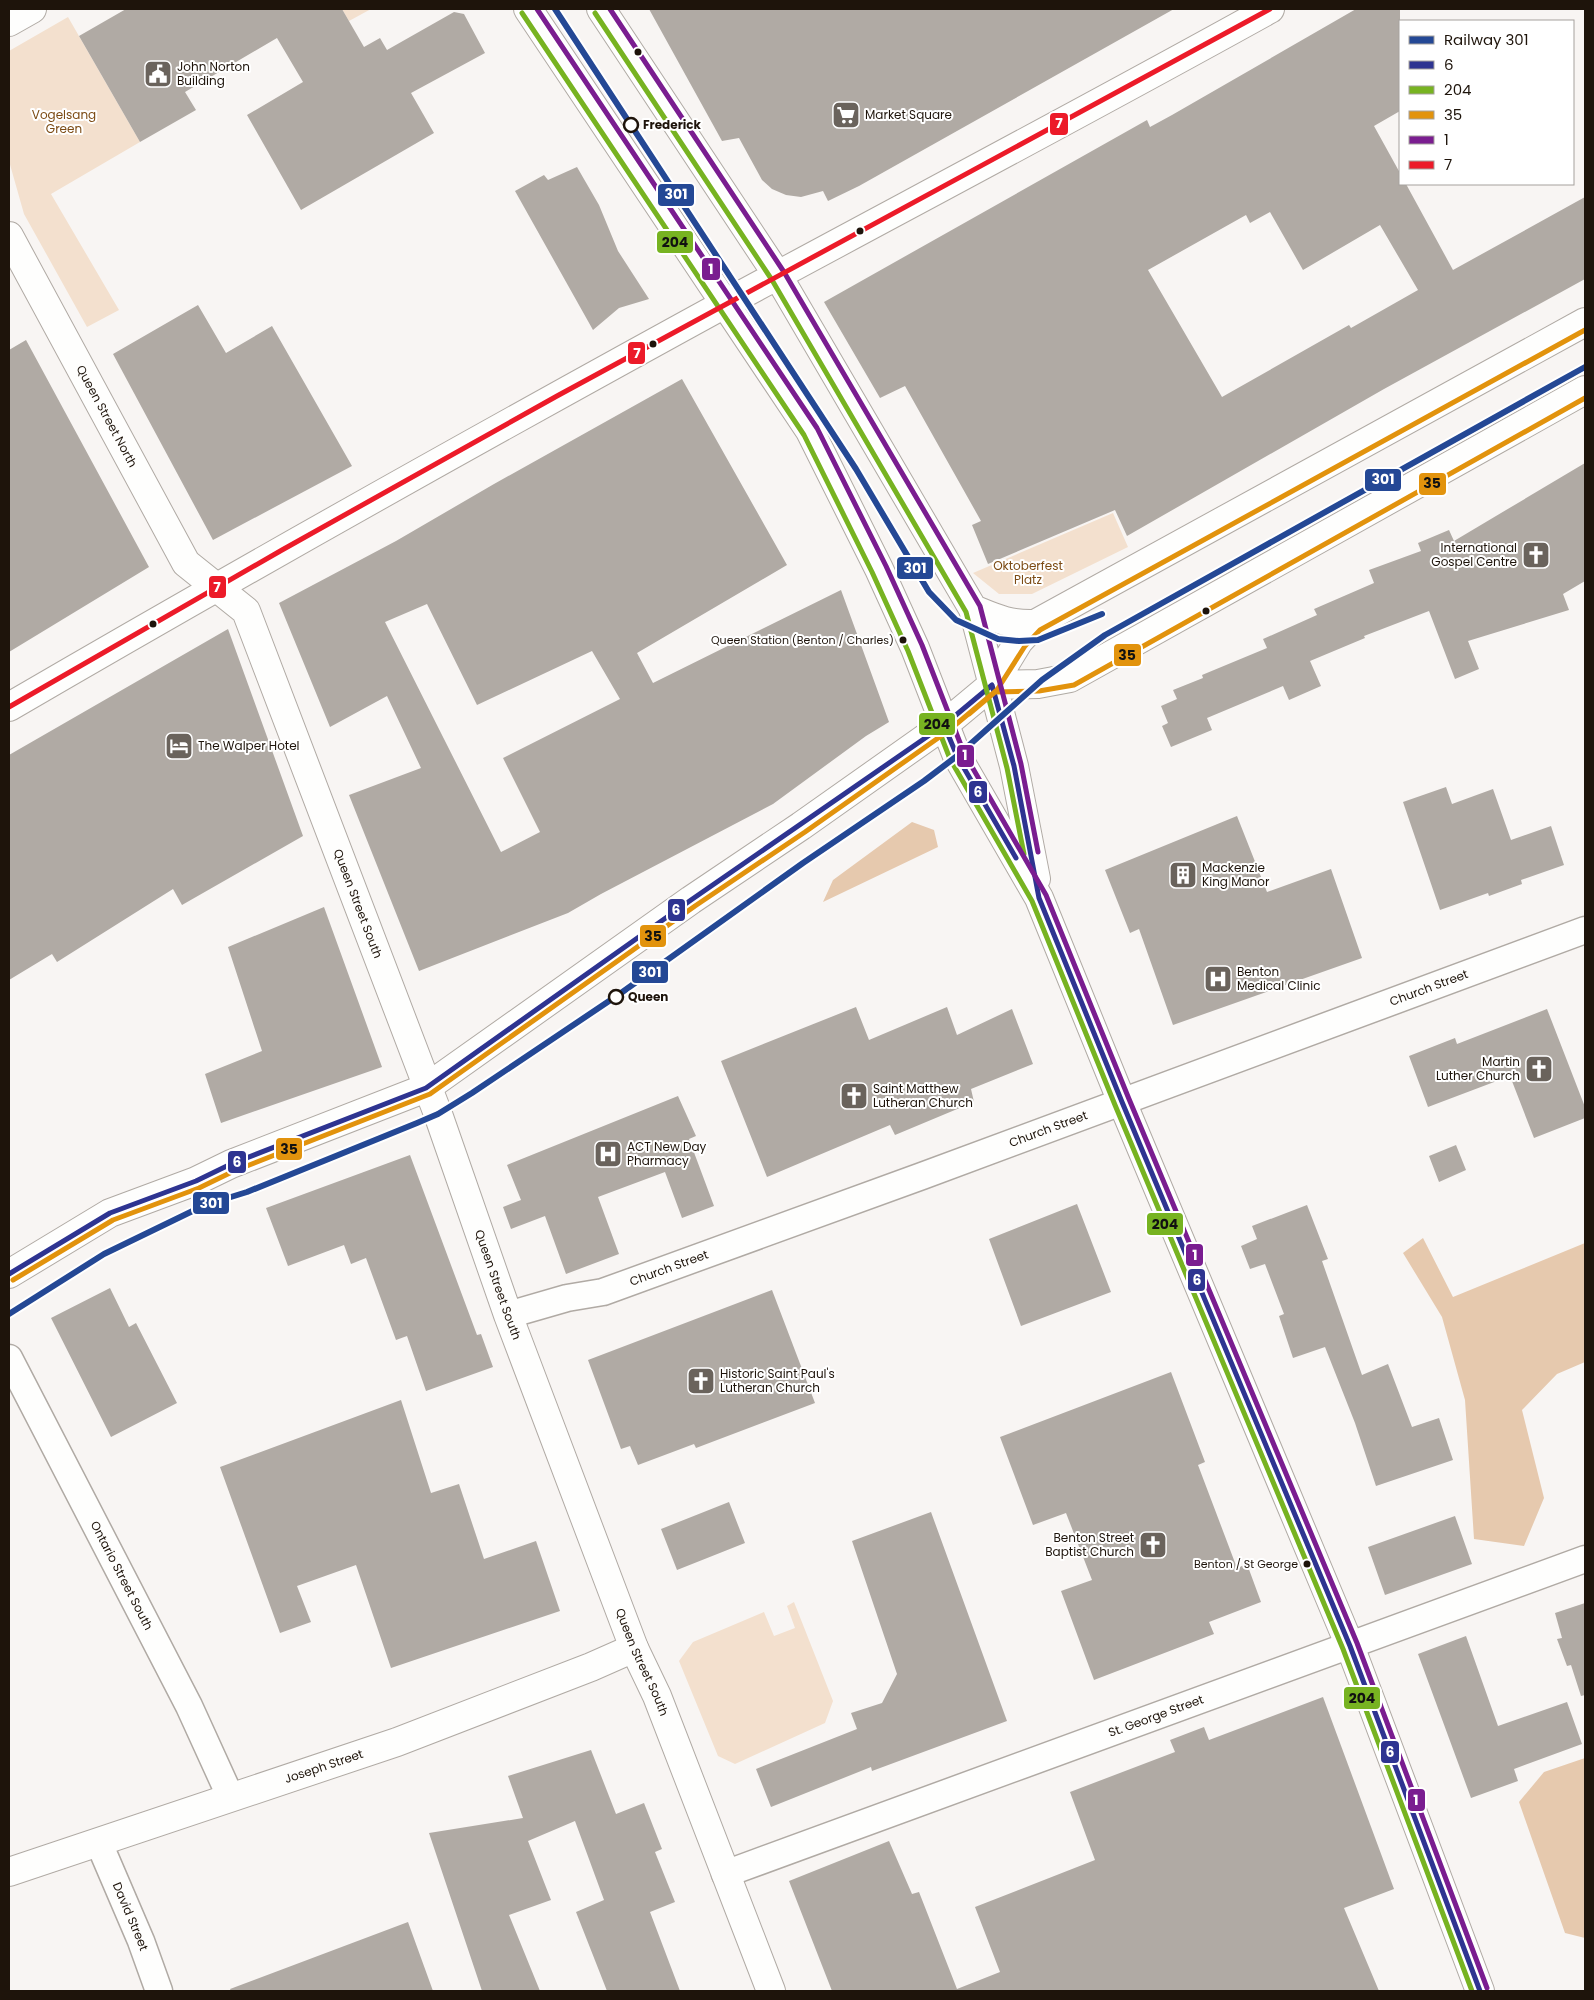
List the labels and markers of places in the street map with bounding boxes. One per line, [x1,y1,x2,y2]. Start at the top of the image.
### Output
unlabelled marker [633,47,643,57]
place label: John Norton Building [177,58,250,89]
public building icon: John Norton Building [143,59,173,89]
supermarket icon: Market Square [831,100,861,130]
place label: Market Square [865,106,952,123]
place label: Frederick [643,116,702,133]
marker: Frederick [623,117,639,133]
unlabelled marker [855,226,865,236]
unlabelled marker [648,339,658,349]
place label: International Gospel Centre [1431,539,1517,570]
church icon: International Gospel Centre [1521,540,1551,570]
unlabelled marker [1201,606,1211,616]
unlabelled marker [148,619,158,629]
place label: Queen Station (Benton / Charles) [711,632,894,648]
marker: Queen Station (Benton / Charles) [898,635,908,645]
hotel icon: The Walper Hotel [164,731,194,761]
place label: The Walper Hotel [198,737,300,754]
place label: Mackenzie King Manor [1202,859,1270,890]
building icon: Mackenzie King Manor [1168,860,1198,890]
place label: Benton Medical Clinic [1237,963,1320,994]
hospital icon: Benton Medical Clinic [1203,964,1233,994]
place label: Queen [628,988,668,1005]
marker: Queen [608,989,624,1005]
place label: Martin Luther Church [1436,1053,1520,1084]
church icon: Martin Luther Church [1524,1054,1554,1084]
place label: Saint Matthew Lutheran Church [873,1080,973,1111]
church icon: Saint Matthew Lutheran Church [839,1081,869,1111]
place label: ACT New Day Pharmacy [627,1138,707,1169]
hospital icon: ACT New Day Pharmacy [593,1139,623,1169]
place label: Historic Saint Paul's Lutheran Church [720,1365,835,1396]
church icon: Historic Saint Paul's Lutheran Church [686,1366,716,1396]
place label: Benton Street Baptist Church [1045,1529,1134,1560]
church icon: Benton Street Baptist Church [1138,1530,1168,1560]
place label: Benton / St George [1194,1556,1298,1572]
marker: Benton / St George [1302,1559,1312,1569]

